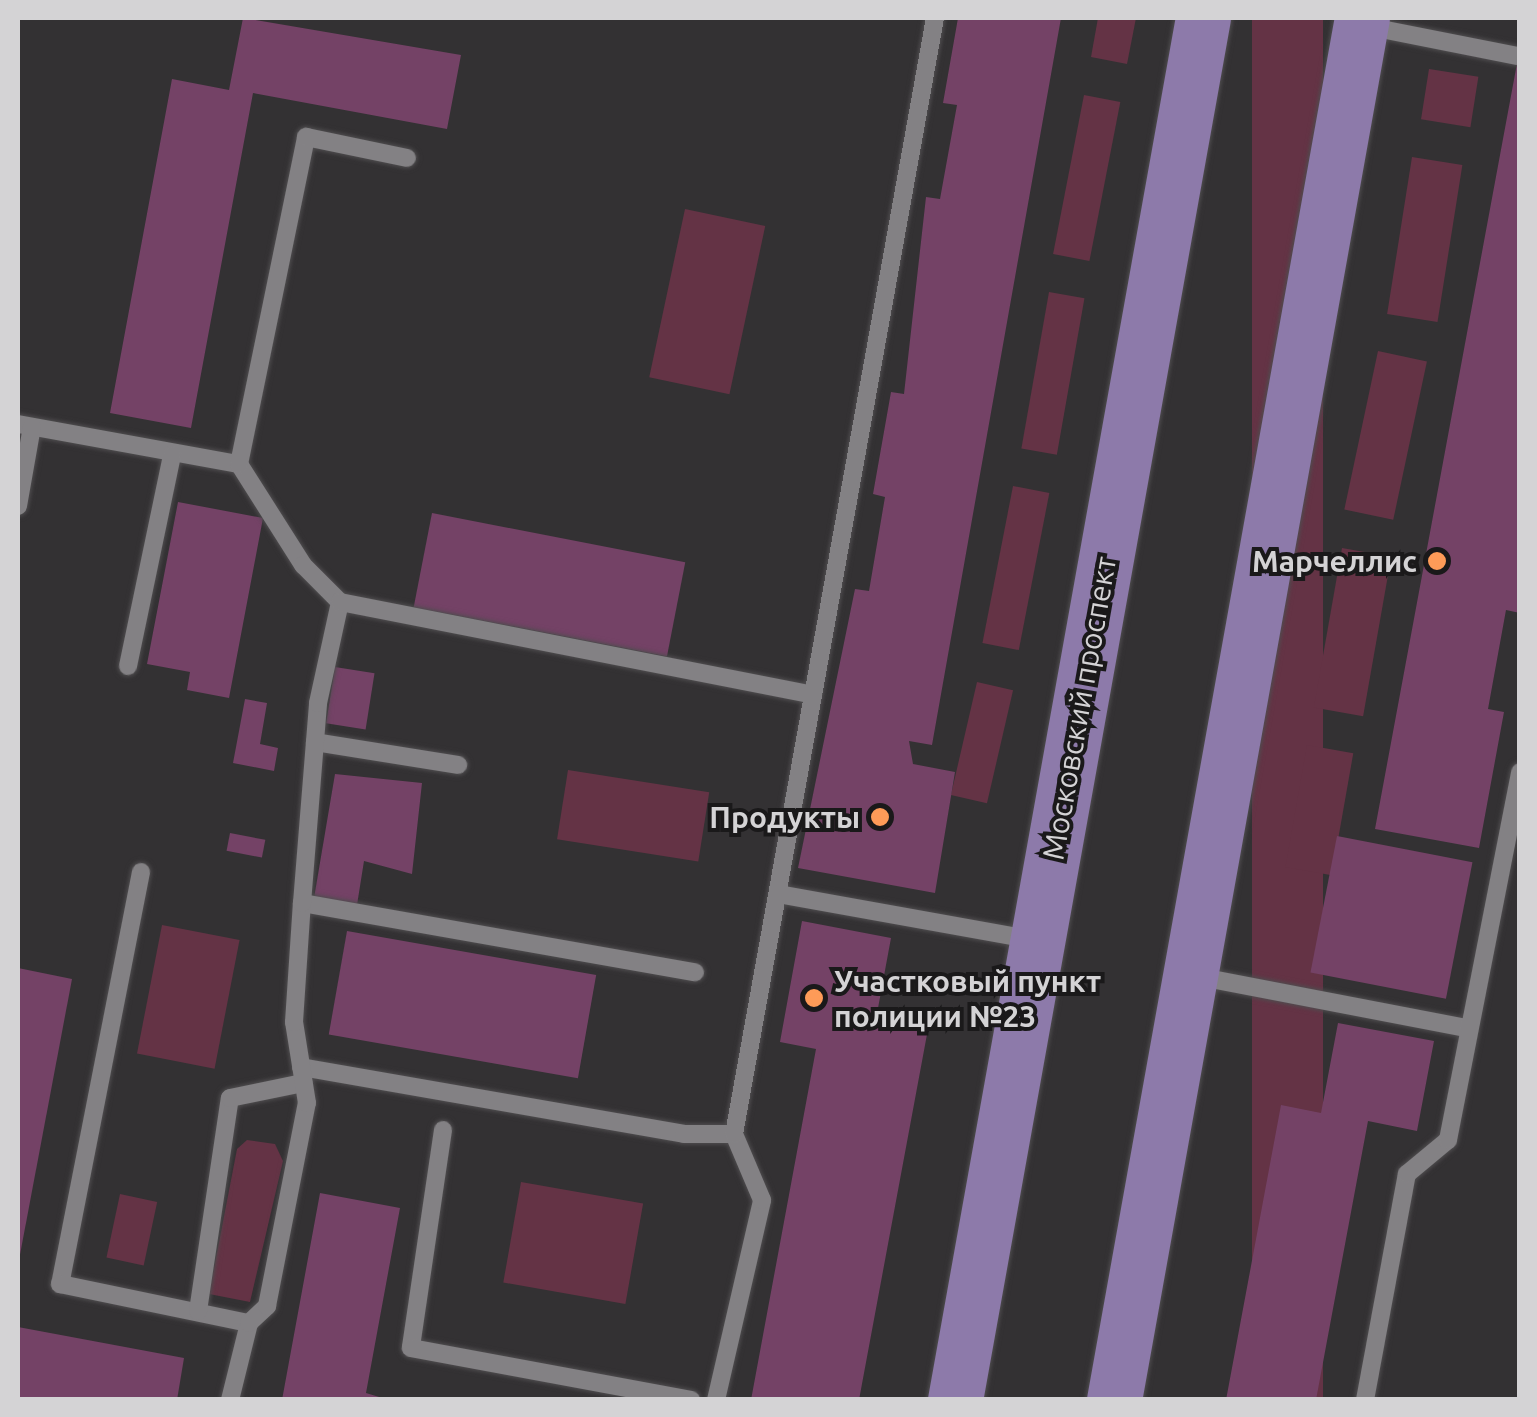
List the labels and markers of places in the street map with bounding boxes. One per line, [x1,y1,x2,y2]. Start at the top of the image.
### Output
place label: Марчеллис [1252,543,1417,579]
marker: Марчеллис [1426,550,1448,572]
place label: Продукты [709,799,860,835]
marker: Продукты [869,806,891,828]
place label: Участковый пункт полиции №23 [834,963,1101,1034]
marker: Участковый пункт полиции №23 [803,987,825,1009]

